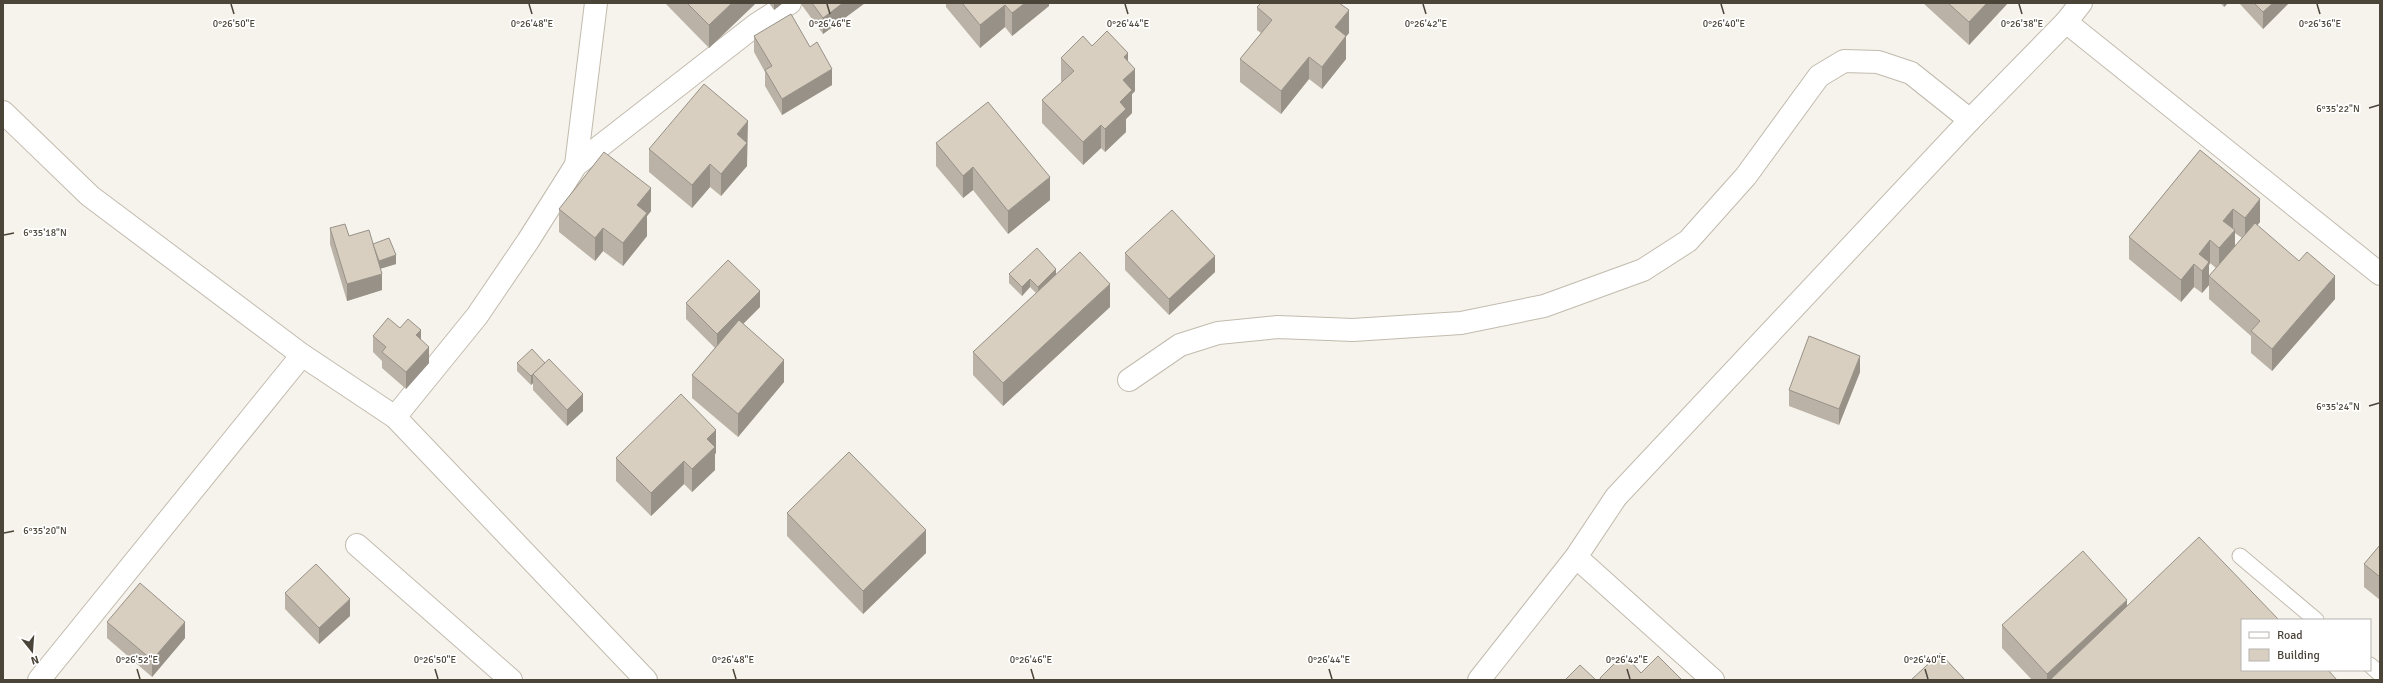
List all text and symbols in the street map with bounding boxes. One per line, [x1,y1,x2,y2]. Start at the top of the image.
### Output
text: 0°26'50"E [213,18,255,30]
text: 0°26'48"E [511,18,553,30]
text: 0°26'46"E [809,18,851,30]
text: 0°26'44"E [1107,18,1149,30]
text: 0°26'42"E [1405,18,1447,30]
text: 0°26'40"E [1703,18,1745,30]
text: 0°26'38"E [2001,18,2043,30]
text: 0°26'36"E [2299,18,2341,30]
text: 6°35'22"N [2316,103,2360,115]
text: 6°35'18"N [23,227,67,239]
text: 6°35'24"N [2316,401,2360,413]
text: 6°35'20"N [23,525,67,537]
legend [2241,619,2371,671]
text: Road [2277,628,2303,643]
north arrow [12,631,52,671]
text: Building [2277,648,2320,663]
text: N [29,653,40,667]
text: 0°26'52"E [116,654,158,666]
text: 0°26'50"E [414,654,456,666]
text: 0°26'48"E [712,654,754,666]
text: 0°26'46"E [1010,654,1052,666]
text: 0°26'44"E [1308,654,1350,666]
text: 0°26'42"E [1606,654,1648,666]
text: 0°26'40"E [1904,654,1946,666]

